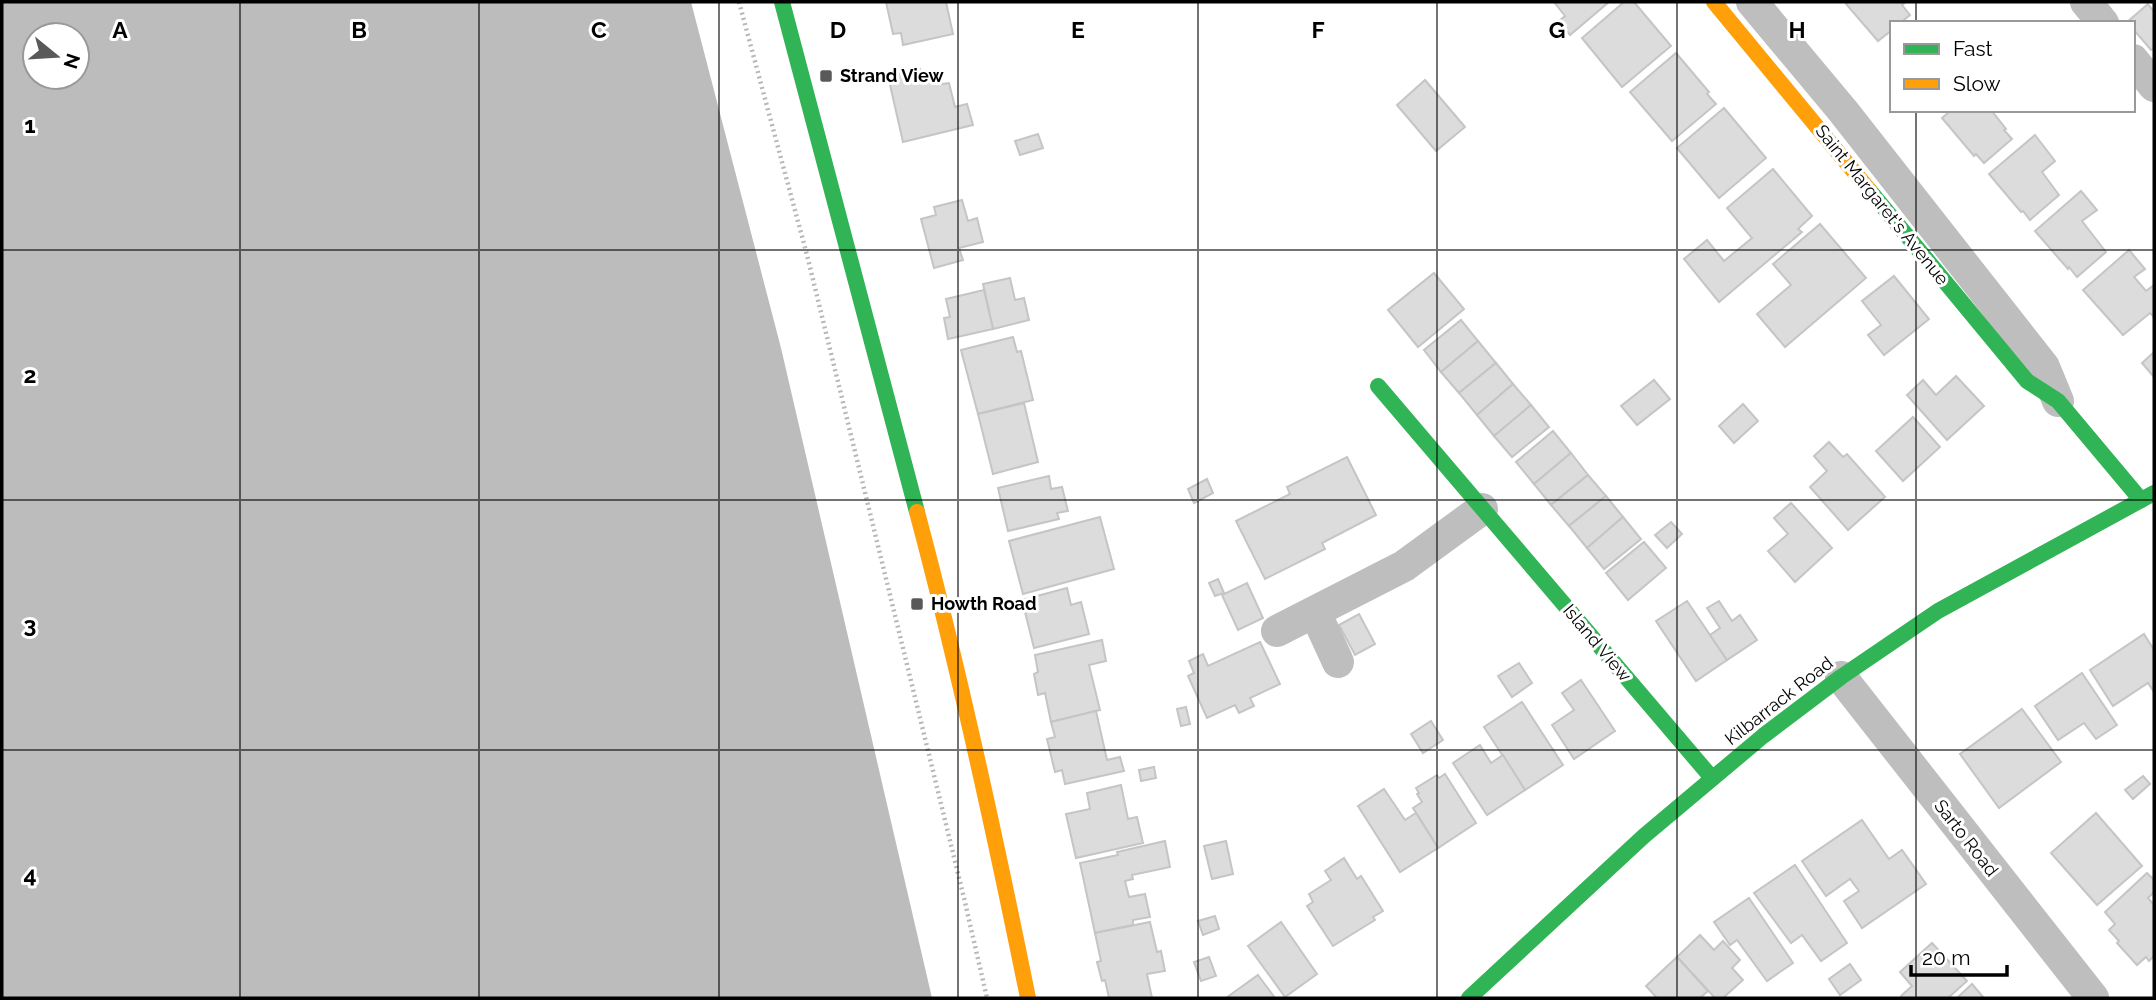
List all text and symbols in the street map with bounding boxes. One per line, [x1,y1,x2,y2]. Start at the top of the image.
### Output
text: A [112,16,128,43]
text: B [351,16,367,43]
text: C [591,16,607,43]
text: D [830,16,846,43]
text: E [1071,16,1085,43]
text: F [1311,16,1325,43]
text: G [1549,16,1565,43]
text: H [1788,16,1806,43]
north arrow [21,21,91,91]
legend [1890,21,2135,112]
text: Fast [1953,36,1993,61]
text: N [59,51,85,72]
place label: Strand View [840,65,944,86]
marker: Strand View [818,68,834,84]
text: Slow [1953,71,2001,96]
text: 1 [24,111,36,138]
street label: Saint Margaret's Avenue [1811,120,1954,289]
text: 2 [24,361,36,388]
place label: Howth Road [931,593,1037,614]
marker: Howth Road [909,596,925,612]
street label: Island View [1559,600,1636,686]
text: 3 [24,611,36,638]
street label: Kilbarrack Road [1721,652,1837,749]
street label: Sarto Road [1930,795,2003,880]
text: 4 [23,861,37,888]
scale bar [1911,934,2007,978]
text: 20 m [1922,945,1970,970]

